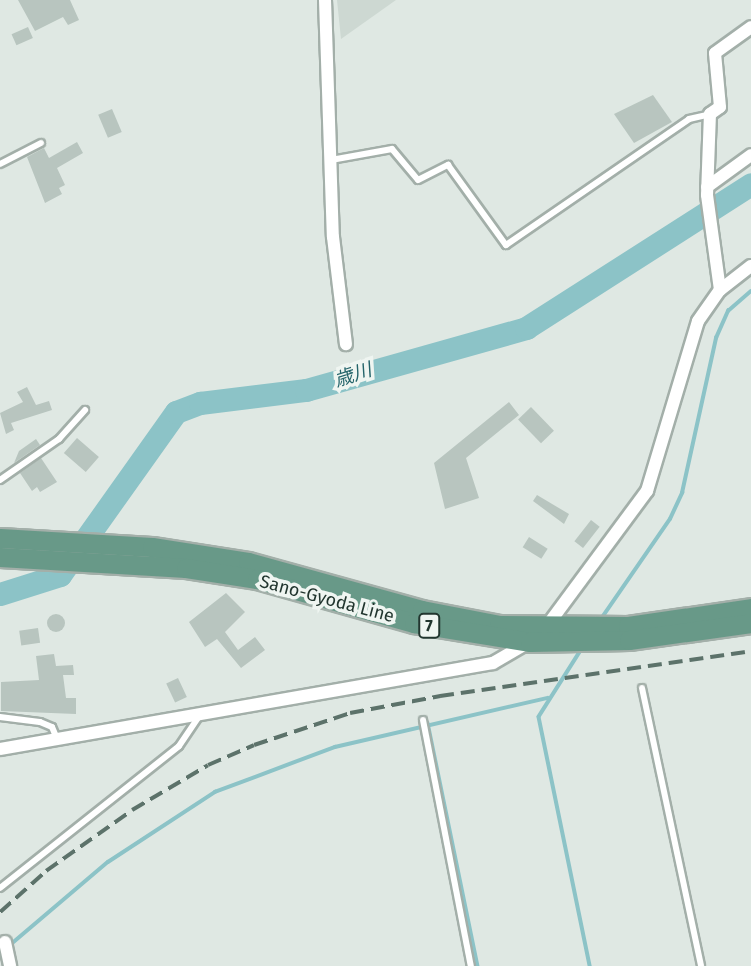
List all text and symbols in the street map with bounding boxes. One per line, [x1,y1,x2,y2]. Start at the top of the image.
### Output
water label: 歳川 [331,358,375,392]
street label: Sano-Gyoda Line [257,571,397,627]
road number: 7 [417,614,441,638]

